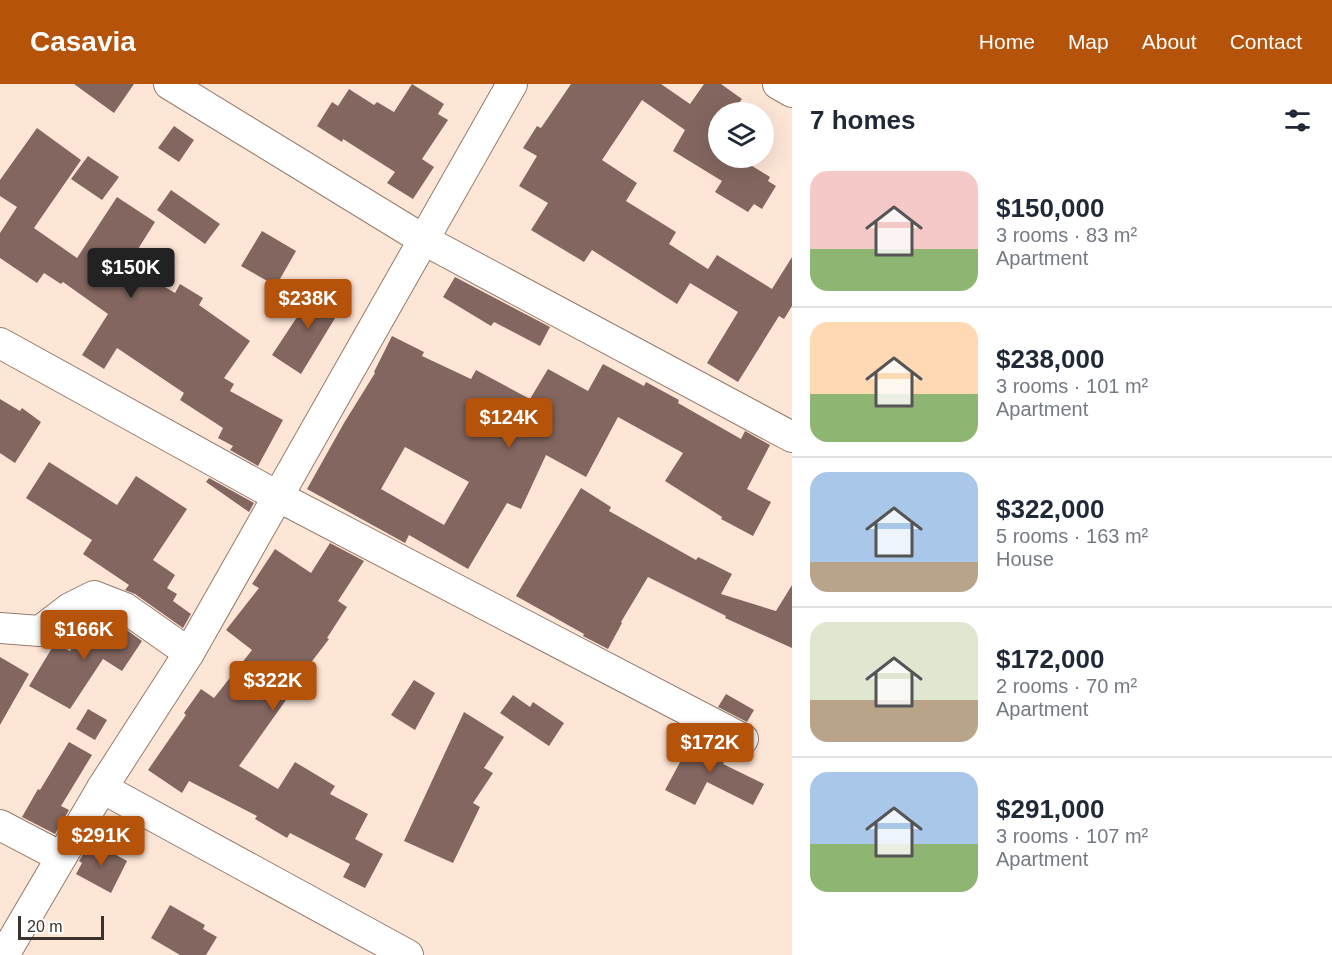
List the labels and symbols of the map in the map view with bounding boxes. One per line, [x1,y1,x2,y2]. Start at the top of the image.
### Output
pin: $150K [89,248,173,299]
pin: $238K [266,279,350,330]
pin: $124K [467,398,551,449]
pin: $166K [42,610,126,661]
pin: $322K [231,661,315,712]
pin: $172K [668,723,752,774]
pin: $291K [59,816,143,867]
scale bar [18,913,104,940]

